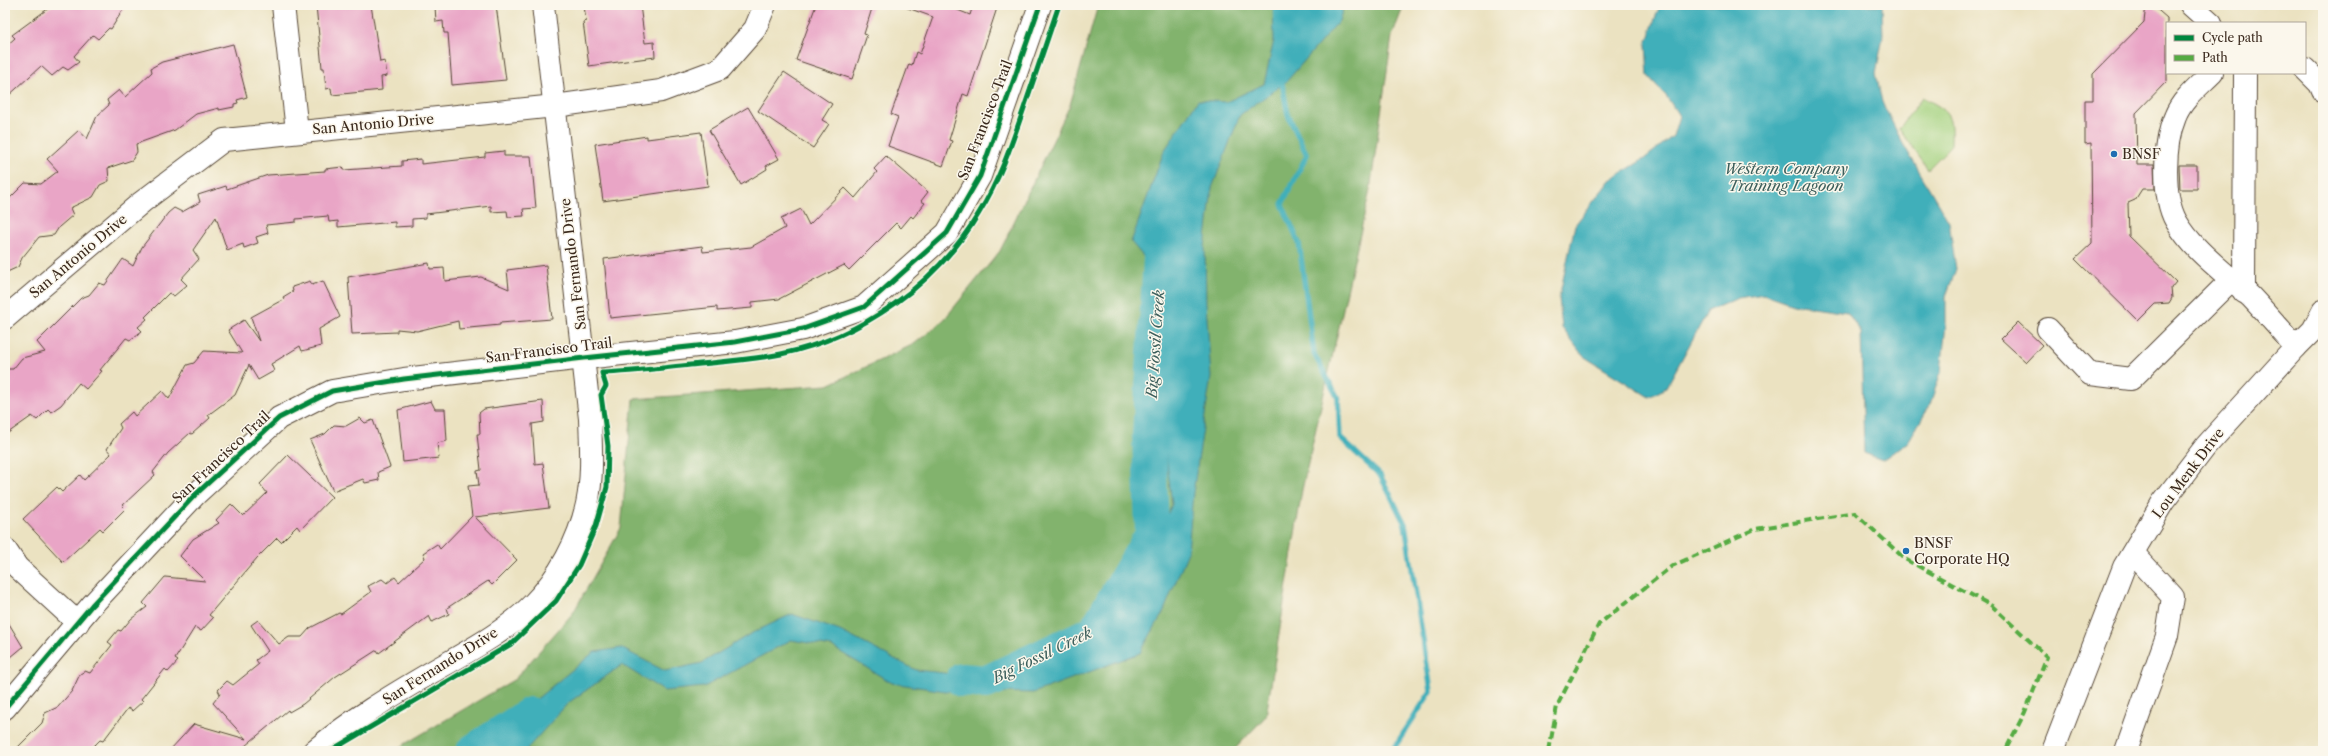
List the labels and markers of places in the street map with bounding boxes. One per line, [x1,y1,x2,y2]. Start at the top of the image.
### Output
place label: BNSF [2122,145,2161,163]
marker: BNSF [2109,149,2119,159]
place label: BNSF Corporate HQ [1914,534,2010,568]
marker: BNSF Corporate HQ [1901,546,1911,556]

